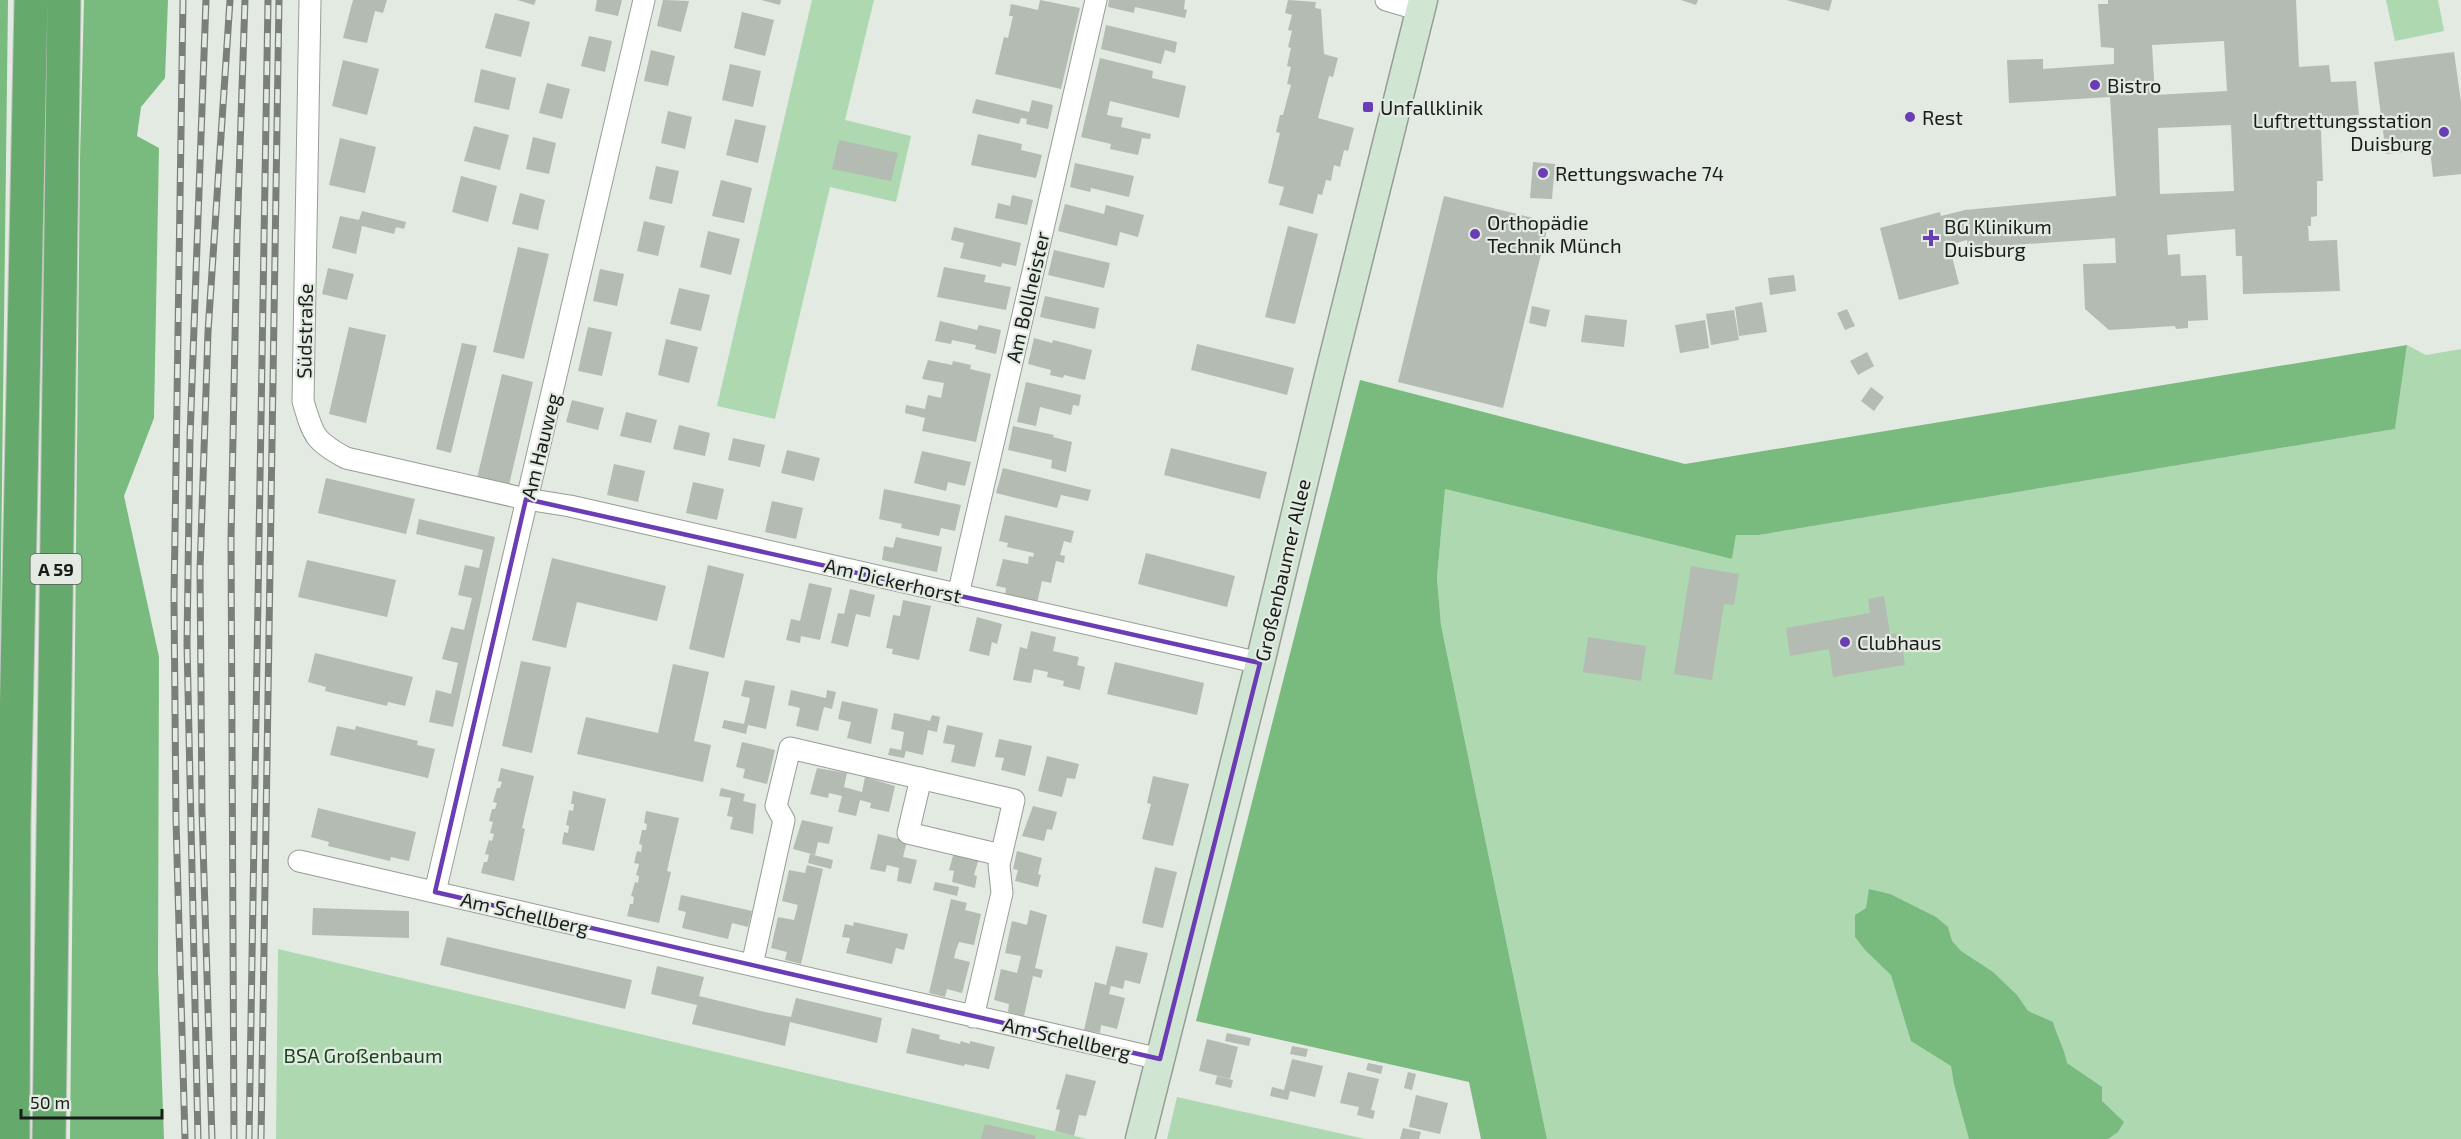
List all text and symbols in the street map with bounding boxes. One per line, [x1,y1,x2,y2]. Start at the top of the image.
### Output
place label: Bistro [2107,73,2161,97]
marker: Bistro [2088,78,2102,92]
place label: Unfallklinik [1380,95,1483,119]
marker: Unfallklinik [1361,100,1375,114]
place label: Rest [1922,105,1963,129]
place label: Luftrettungsstation Duisburg [2253,108,2432,155]
marker: Rest [1903,110,1917,124]
marker: Luftrettungsstation Duisburg [2437,125,2451,139]
place label: Rettungswache 74 [1555,161,1724,185]
marker: Rettungswache 74 [1536,166,1550,180]
place label: Orthopädie Technik Münch [1487,210,1622,257]
place label: BG Klinikum Duisburg [1944,214,2052,261]
marker: Orthopädie Technik Münch [1468,227,1482,241]
street label: Am Bollheister [1000,229,1054,365]
marker: BG Klinikum Duisburg [1922,229,1940,247]
street label: Südstraße [291,283,317,379]
street label: Am Hauweg [515,390,565,502]
street label: Großenbaumer Allee [1249,476,1315,664]
street label: Am Dickerhorst [822,553,964,608]
road number: A 59 [31,554,82,584]
place label: Clubhaus [1857,630,1941,654]
marker: Clubhaus [1838,635,1852,649]
street label: Am Schellberg [459,887,591,939]
street label: Am Schellberg [1001,1012,1133,1064]
park label: BSA Großenbaum [284,1043,442,1067]
scale bar [21,1082,162,1120]
text: 50 m [30,1091,70,1113]

